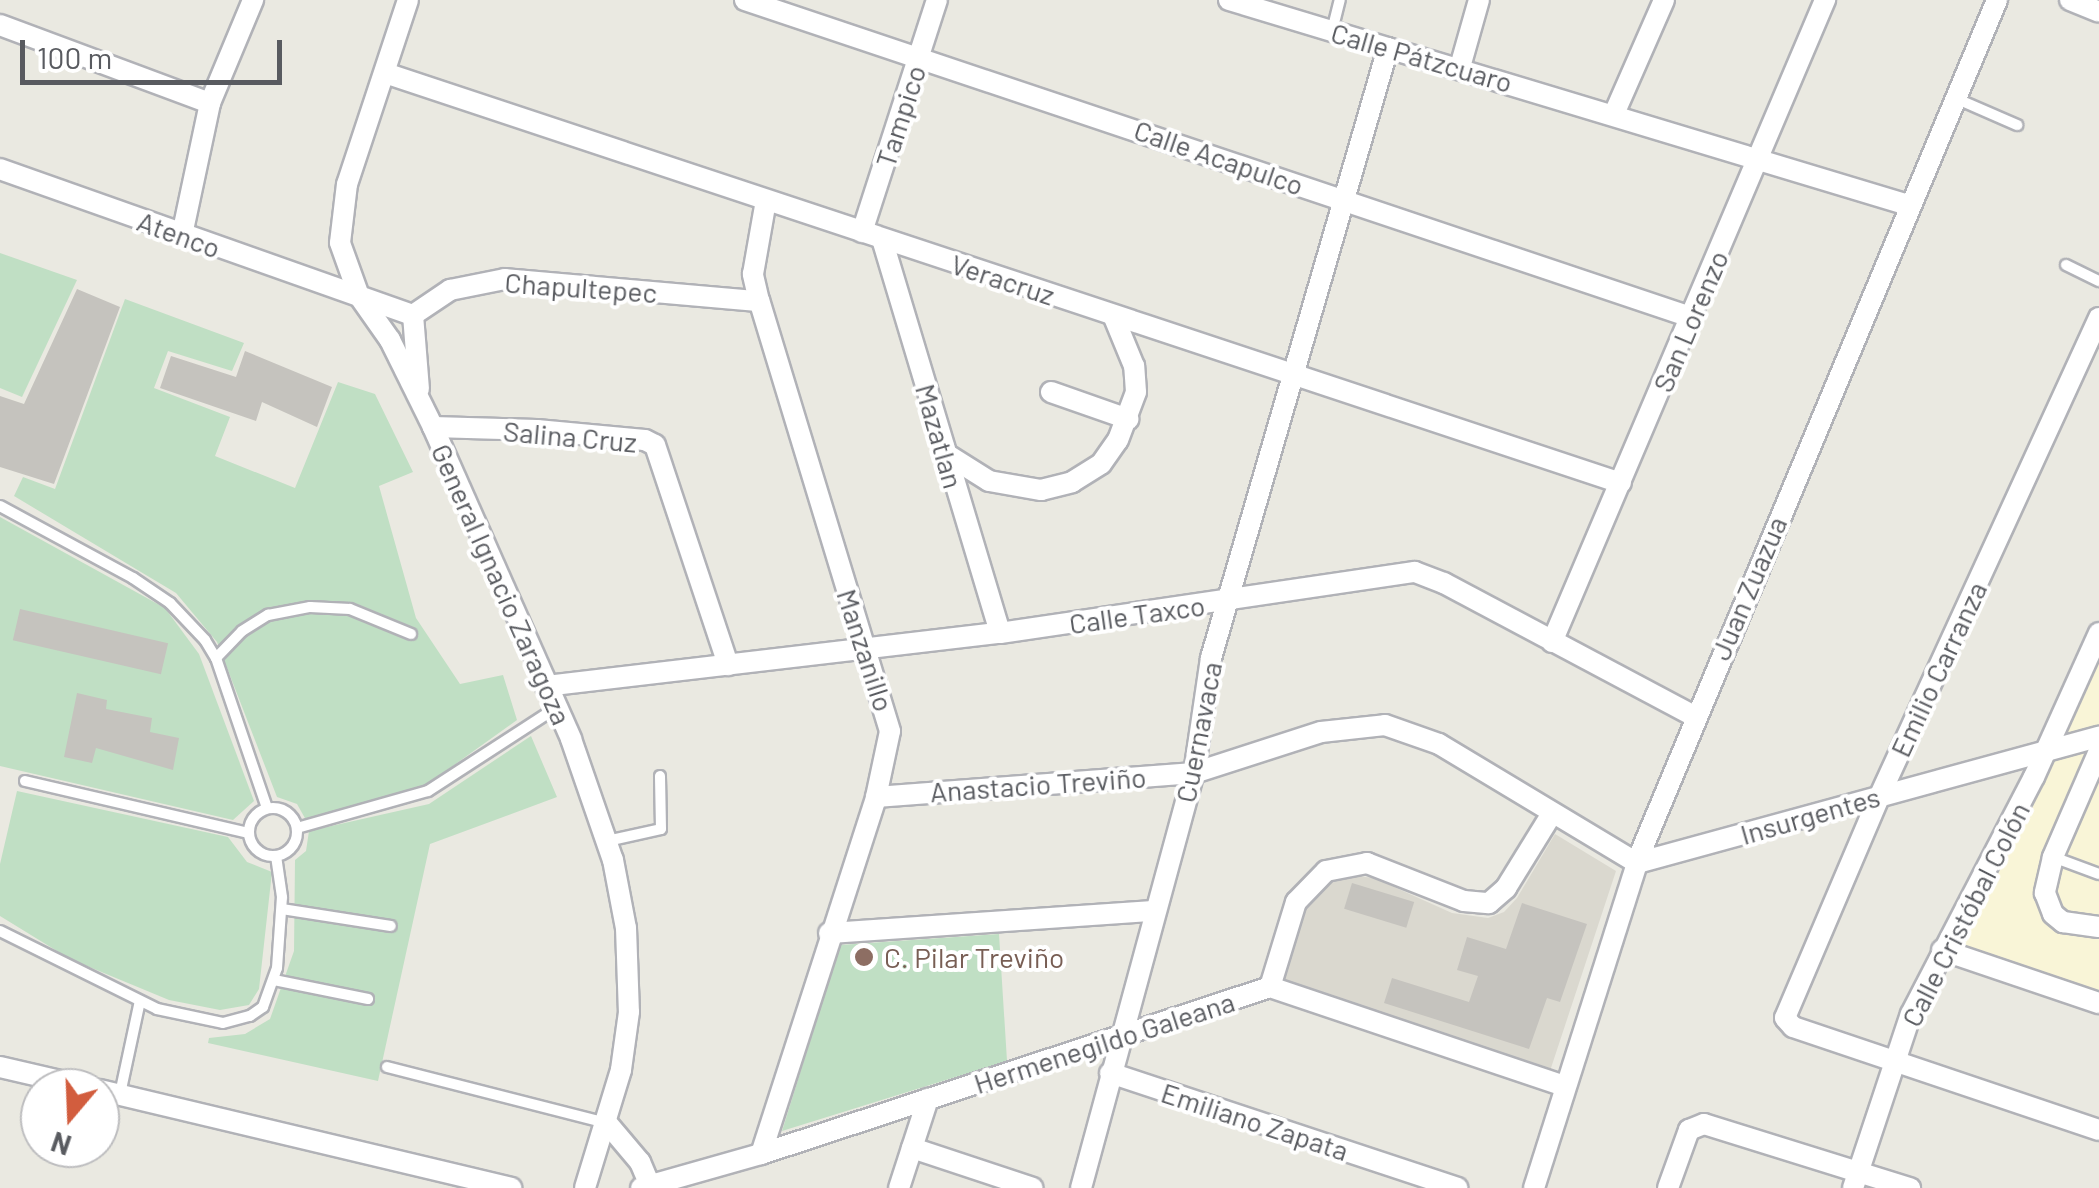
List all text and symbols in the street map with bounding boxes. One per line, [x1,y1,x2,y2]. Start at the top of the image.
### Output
street label: Calle Pátzcuaro [1327,15,1517,99]
scale bar [25,20,288,82]
text: 100 m [37,39,112,75]
street label: Tampico [868,61,932,171]
street label: Calle Acapulco [1130,112,1308,202]
street label: Atenco [133,204,225,264]
street label: San Lorenzo [1645,245,1735,397]
street label: Veracruz [947,247,1059,311]
street label: Chapultepec [504,265,658,309]
street label: Mazatlan [909,380,971,492]
street label: Salina Cruz [502,413,638,459]
street label: General Ignacio Zaragoza [425,438,579,730]
street label: Juan Zuazua [1703,511,1793,665]
street label: Emilio Carranza [1883,576,1993,762]
street label: Manzanillo [830,585,902,715]
street label: Calle Taxco [1067,588,1207,640]
street label: Cuernavaca [1168,659,1228,805]
street label: Anastacio Treviño [929,760,1147,808]
street label: Insurgentes [1736,779,1884,851]
street label: Calle Cristóbal Colón [1894,796,2036,1032]
place label: C. Pilar Treviño [884,940,1064,974]
marker: C. Pilar Treviño [853,946,875,968]
street label: Hermenegildo Galeana [969,984,1239,1100]
north arrow [20,1068,120,1168]
street label: Emiliano Zapata [1157,1075,1353,1167]
text: N [47,1125,75,1164]

